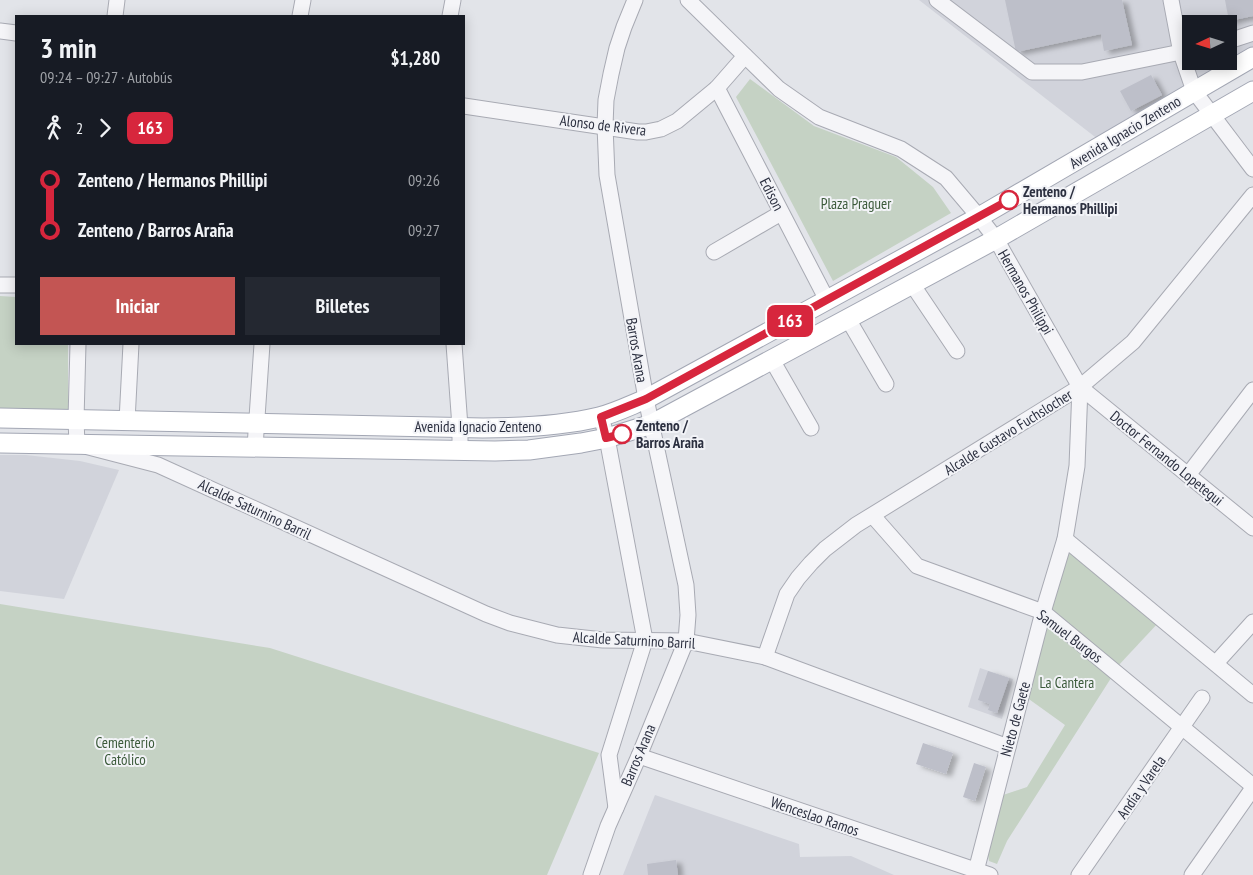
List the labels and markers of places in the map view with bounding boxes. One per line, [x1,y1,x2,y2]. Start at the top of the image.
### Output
place label: Zenteno / Hermanos Phillipi [1023,182,1118,218]
marker: Zenteno / Hermanos Phillipi [999,190,1019,210]
place label: Zenteno / Barros Araña [636,416,704,452]
marker: Zenteno / Barros Araña [612,424,632,444]

